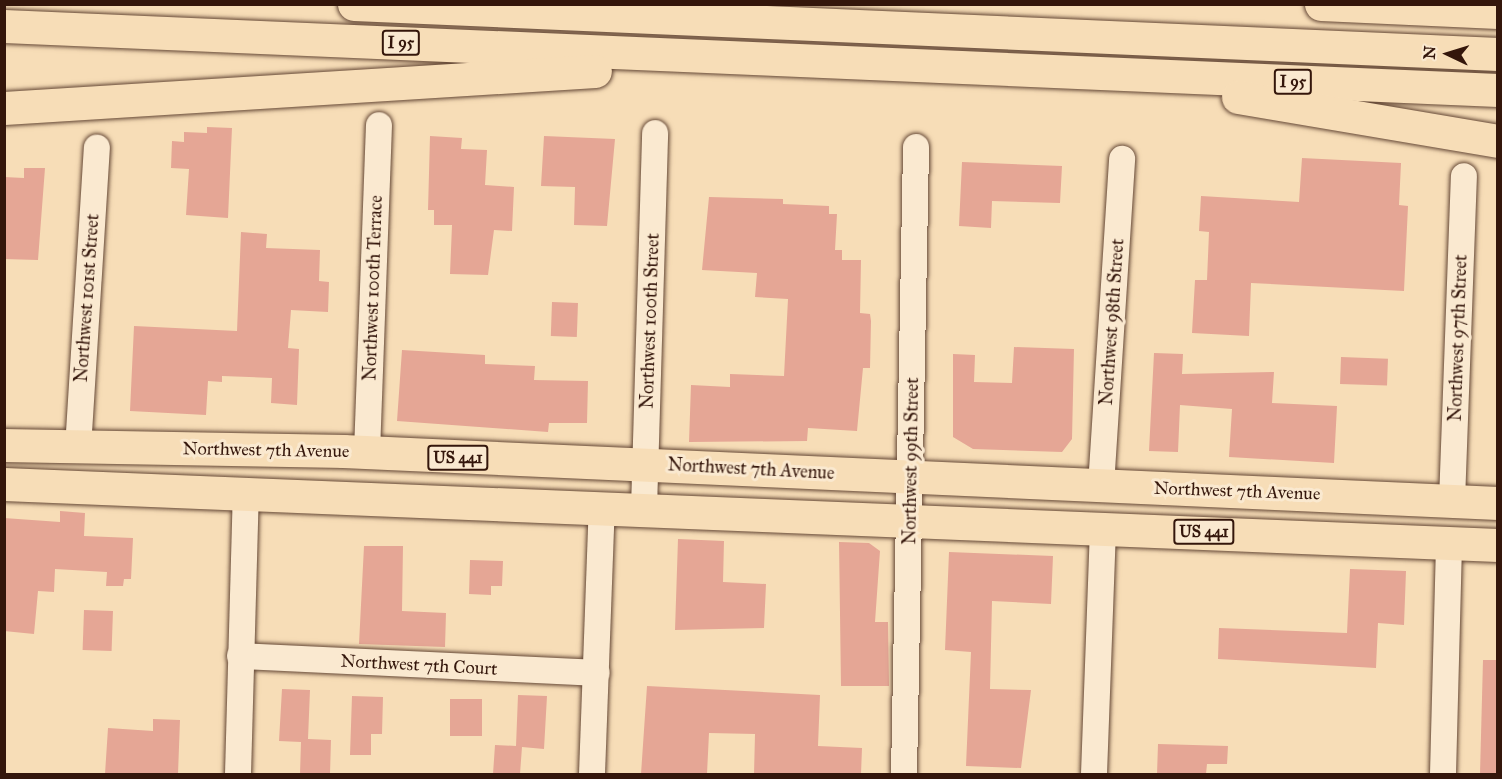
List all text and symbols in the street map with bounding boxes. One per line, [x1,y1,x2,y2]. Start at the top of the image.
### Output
north arrow [1418,24,1478,84]
road number: I 95 [382,30,420,56]
text: N [1420,45,1439,60]
road number: I 95 [1274,69,1312,95]
street label: Northwest 100th Terrace [359,195,387,381]
street label: Northwest 101st Street [70,213,104,383]
street label: Northwest 100th Street [636,233,664,409]
street label: Northwest 98th Street [1095,238,1129,406]
street label: Northwest 97th Street [1444,254,1472,422]
street label: Northwest 99th Street [899,377,923,545]
street label: Northwest 7th Avenue [182,438,350,462]
road number: US 441 [426,445,490,471]
street label: Northwest 7th Avenue [667,454,835,484]
street label: Northwest 7th Avenue [1153,477,1321,505]
road number: US 441 [1172,519,1236,545]
street label: Northwest 7th Court [340,650,498,680]

